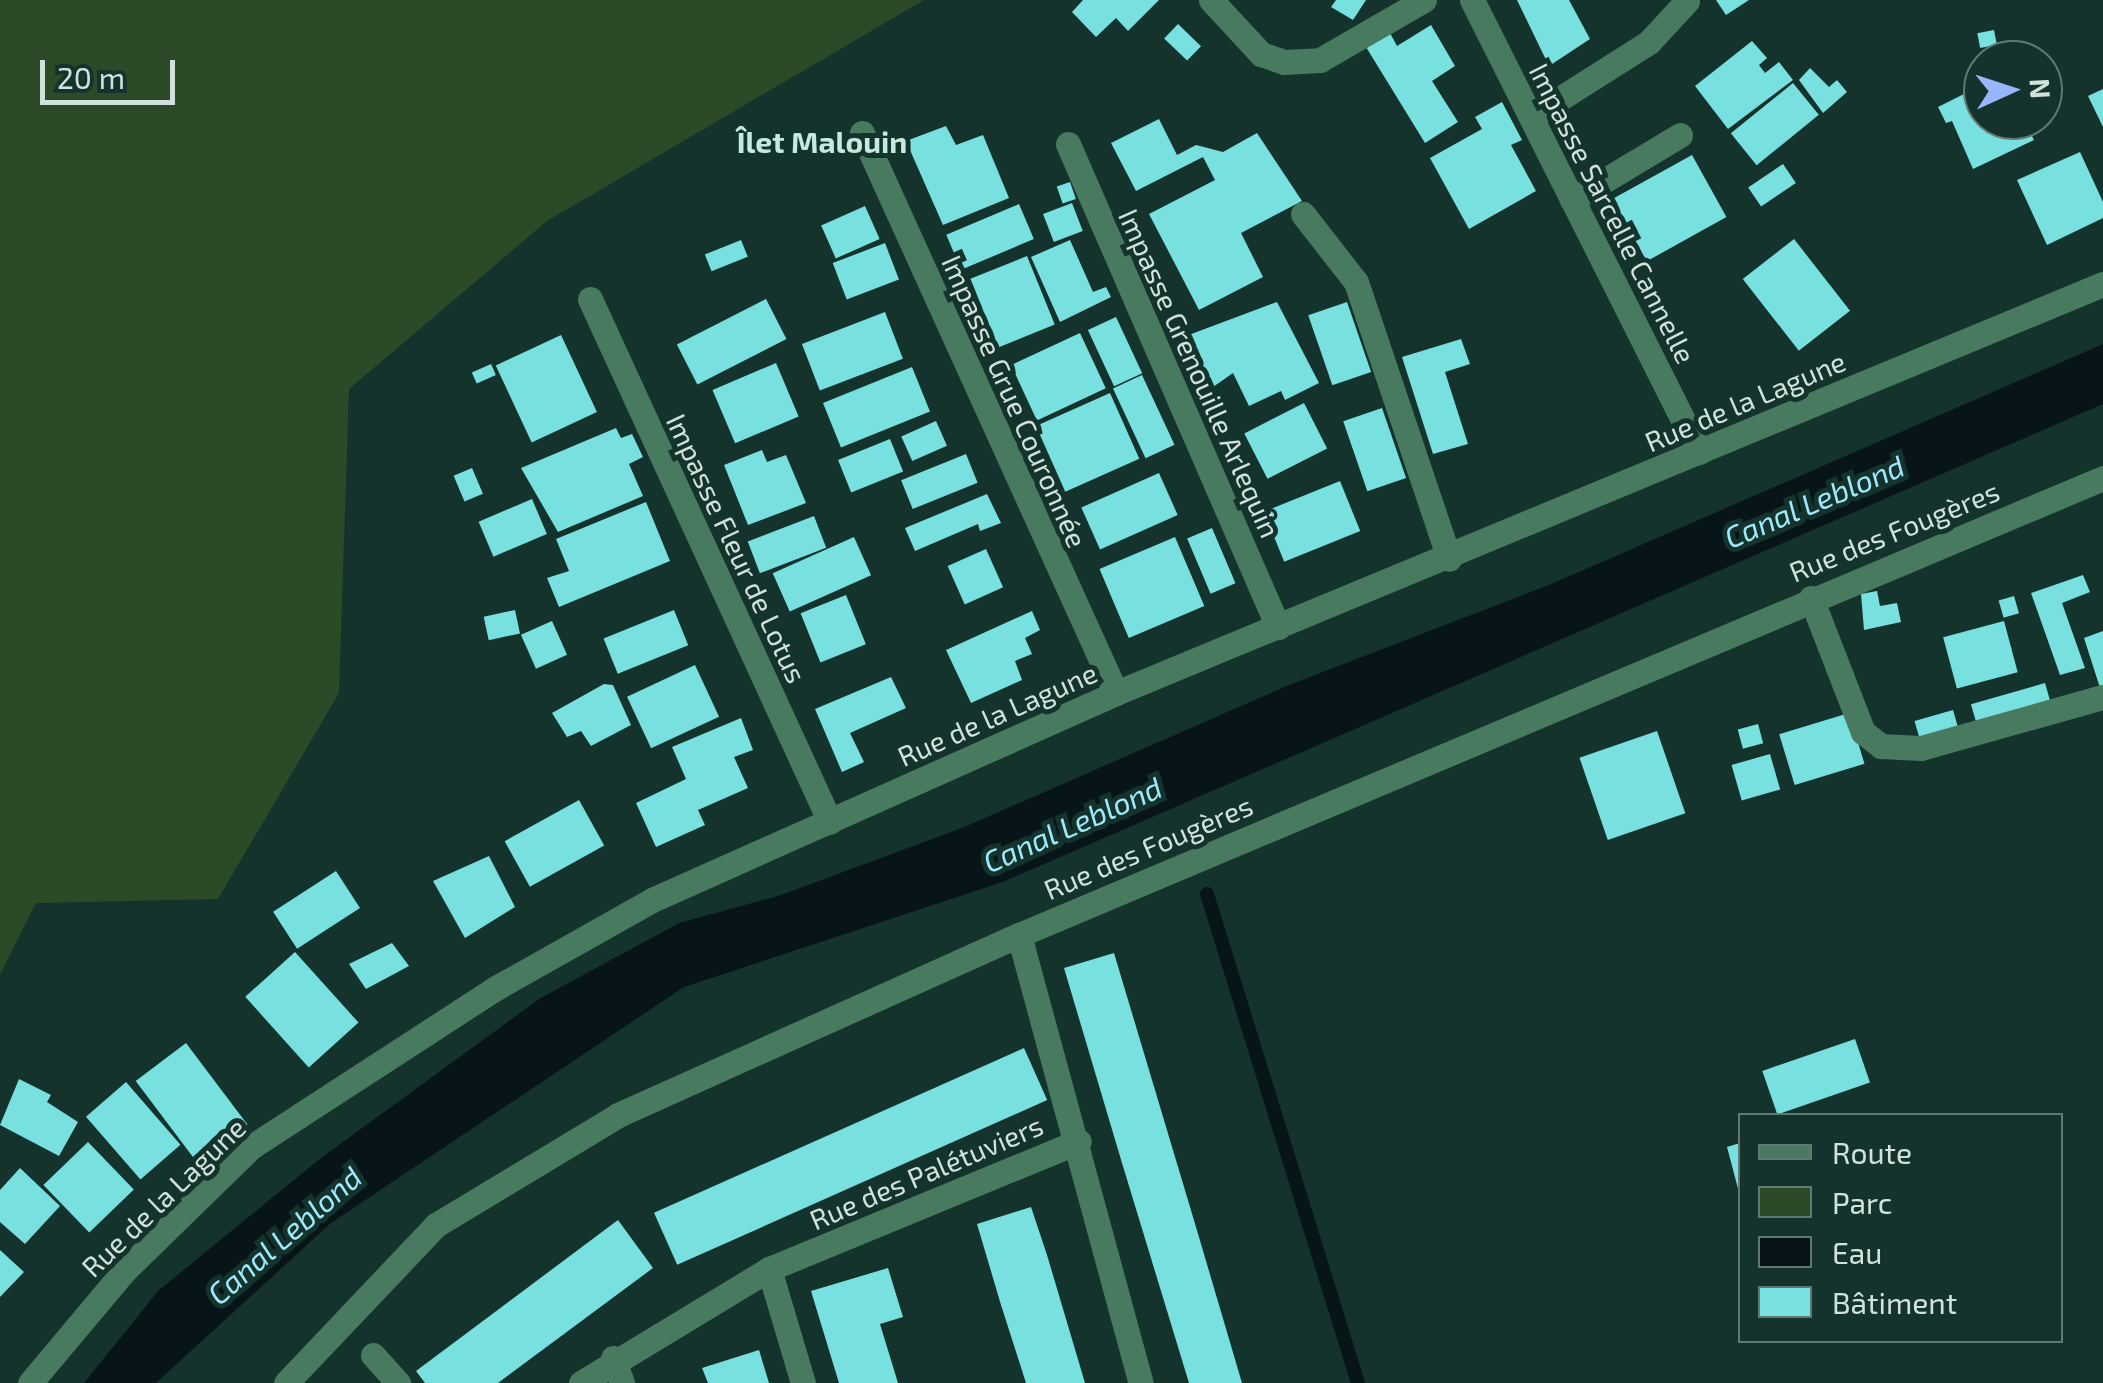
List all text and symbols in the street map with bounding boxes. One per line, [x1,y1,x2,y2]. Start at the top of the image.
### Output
scale bar [45,40,180,102]
north arrow [1963,40,2063,140]
street label: Impasse Sarcelle Cannelle [1523,57,1703,369]
text: 20 m [57,59,125,95]
text: N [2023,78,2058,100]
district label: Îlet Malouin [737,123,907,159]
street label: Impasse Grenouille Arlequin [1112,203,1288,543]
street label: Impasse Grue Couronnée [935,250,1095,552]
street label: Rue de la Lagune [1640,344,1850,458]
street label: Impasse Fleur de Lotus [660,408,814,688]
water label: Canal Leblond [1718,447,1910,555]
street label: Rue des Fougères [1784,474,2004,588]
street label: Rue de la Lagune [892,655,1102,773]
water label: Canal Leblond [977,768,1167,880]
street label: Rue des Fougères [1039,788,1257,906]
street label: Rue des Palétuviers [804,1108,1048,1236]
street label: Rue de la Lagune [74,1110,252,1284]
legend [1738,1113,2063,1343]
text: Route [1832,1134,1912,1170]
water label: Canal Leblond [200,1158,368,1312]
text: Parc [1832,1184,1892,1220]
text: Eau [1832,1234,1882,1270]
text: Bâtiment [1832,1284,1957,1320]

